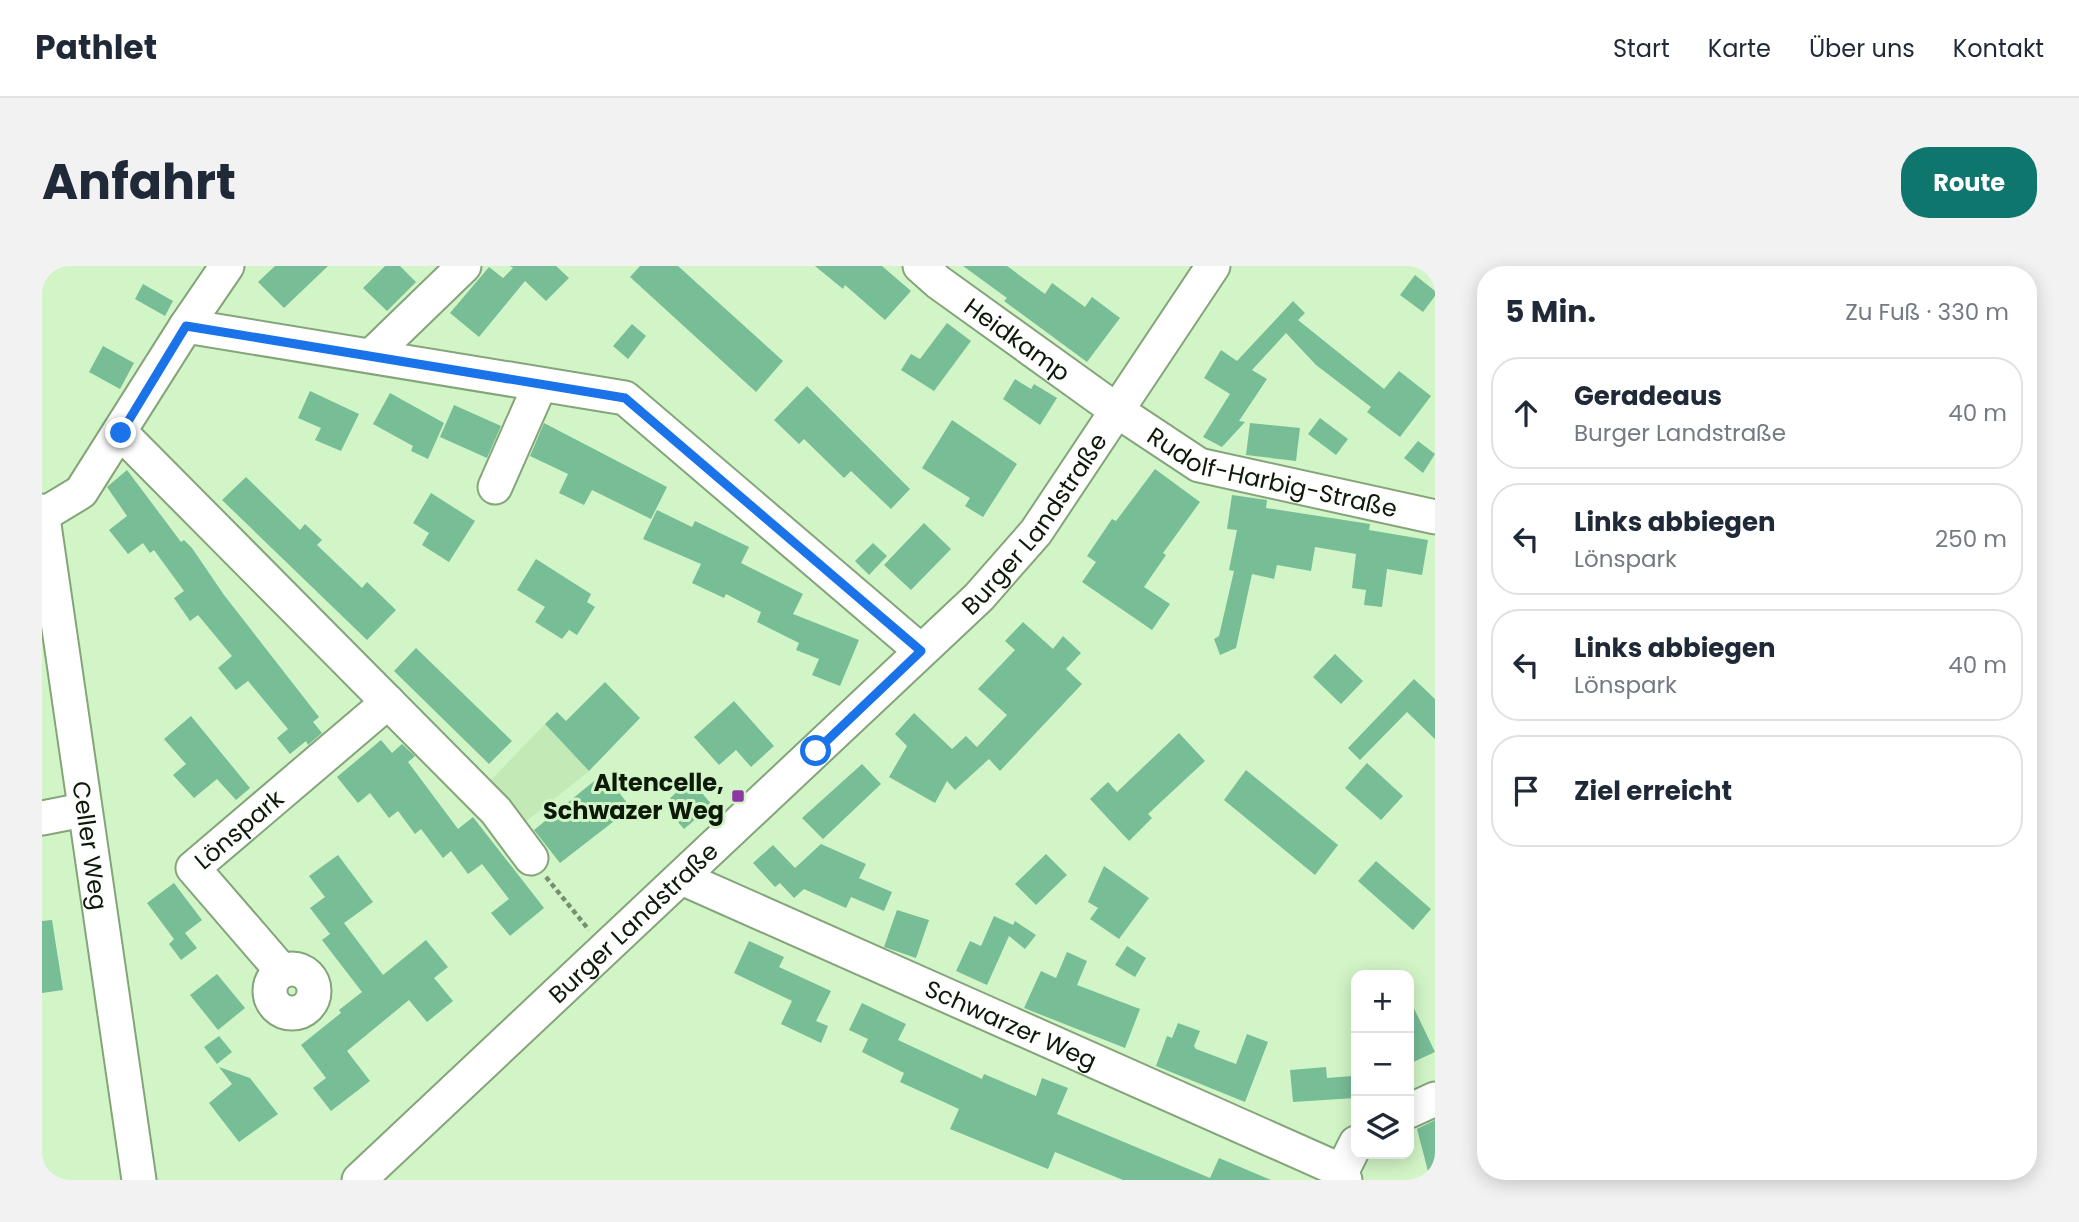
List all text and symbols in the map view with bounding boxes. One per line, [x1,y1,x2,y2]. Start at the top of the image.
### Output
text: Pathlet [35,24,157,71]
text: Start [1613,32,1670,65]
text: Karte [1708,32,1771,65]
text: Über uns [1809,32,1915,65]
text: Kontakt [1953,32,2044,65]
button: Route [1901,147,2037,218]
text: Anfahrt [42,148,236,216]
street label: Heidkamp [958,290,1077,389]
text: 5 Min. [1505,290,1596,333]
text: Zu Fuß · 330 m [1845,296,2009,328]
text: Geradeaus [1574,378,1722,414]
icon: ahead [1507,394,1545,432]
text: 40 m [1948,397,2007,429]
route end [105,417,136,448]
text: Burger Landstraße [1574,417,1786,449]
street label: Rudolf-Harbig-Straße [1141,419,1401,525]
street label: Burger Landstraße [954,426,1114,622]
text: Links abbiegen [1574,504,1776,540]
icon: left [1507,520,1545,558]
text: 250 m [1935,523,2007,555]
text: Lönspark [1574,543,1677,575]
text: Links abbiegen [1574,630,1776,666]
icon: left [1507,646,1545,684]
text: 40 m [1948,649,2007,681]
text: Lönspark [1574,669,1677,701]
route start [800,735,831,766]
place label: Altencelle, Schwazer Weg [543,766,724,827]
icon: arrive [1507,772,1545,810]
text: Ziel erreicht [1574,773,1732,809]
street label: Celler Weg [65,779,116,912]
street label: Lönspark [187,781,291,877]
marker: Altencelle, Schwazer Weg [730,788,746,804]
street label: Burger Landstraße [541,835,725,1010]
map controls [1351,970,1414,1159]
button: + [1351,970,1414,1033]
street label: Schwarzer Weg [920,972,1102,1077]
button: − [1351,1033,1414,1096]
button: layers [1351,1096,1414,1159]

